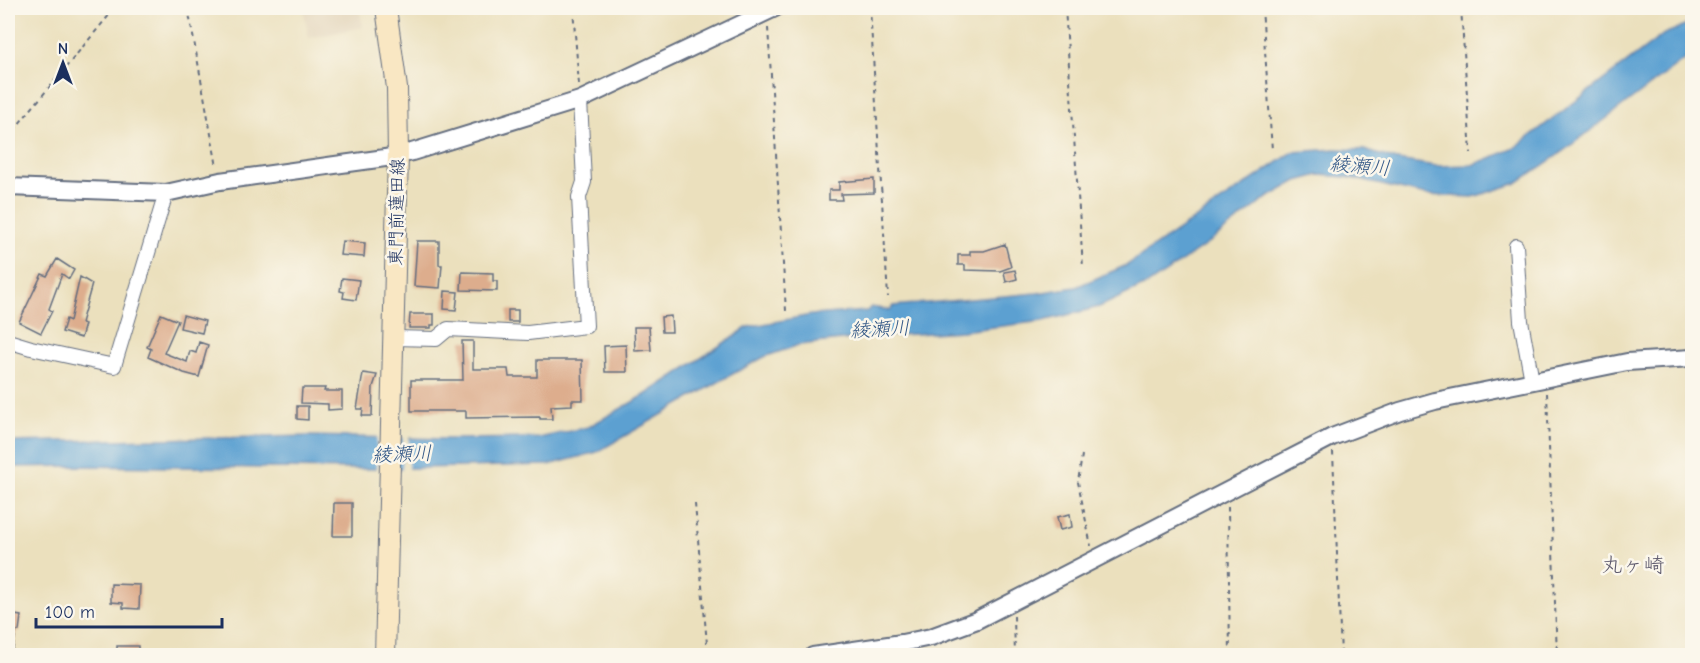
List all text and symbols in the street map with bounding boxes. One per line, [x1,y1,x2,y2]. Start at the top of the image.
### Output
north arrow [33,33,93,93]
text: N [58,40,68,58]
water label: 綾瀬川 [1329,152,1391,180]
street label: 東門前蓮田線 [386,158,408,266]
water label: 綾瀬川 [849,316,911,342]
water label: 綾瀬川 [372,441,432,467]
district label: 丸ヶ崎 [1602,553,1665,577]
scale bar [36,591,222,629]
text: 100 m [45,602,95,623]

